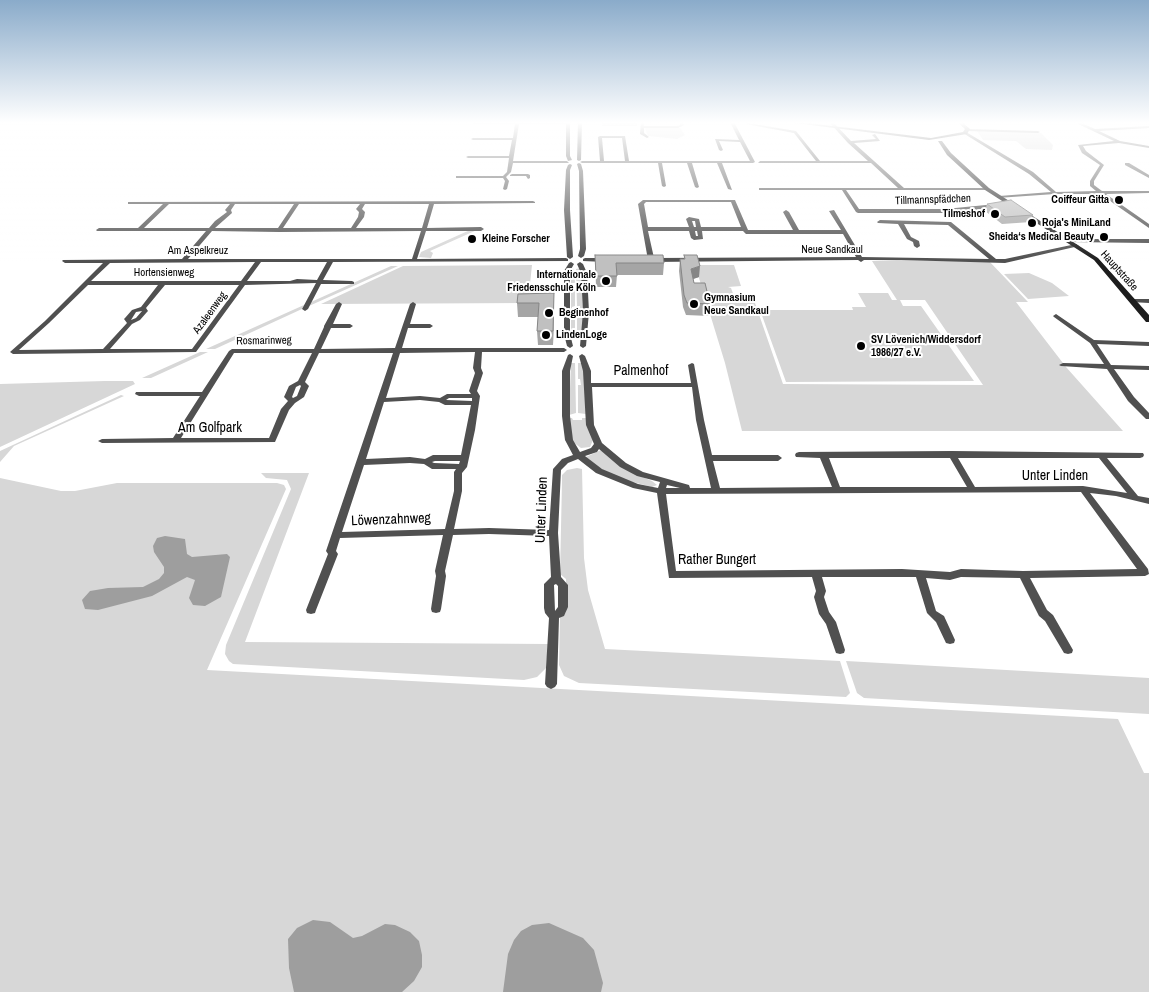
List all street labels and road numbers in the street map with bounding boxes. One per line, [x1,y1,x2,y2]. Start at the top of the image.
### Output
street label: Tillmannspfädchen [895,192,971,208]
street label: Neue Sandkaul [801,243,863,257]
street label: Am Aspelkreuz [168,244,228,258]
street label: Hauptstraße [1097,248,1141,294]
street label: Hortensienweg [134,266,194,280]
street label: Azaleenweg [190,289,230,337]
street label: Rosmarinweg [236,334,292,348]
street label: Palmenhof [614,363,668,379]
street label: Am Golfpark [178,420,242,436]
street label: Unter Linden [1022,468,1088,484]
street label: Unter Linden [532,477,552,543]
street label: Löwenzahnweg [351,510,431,530]
street label: Rather Bungert [678,552,756,568]

